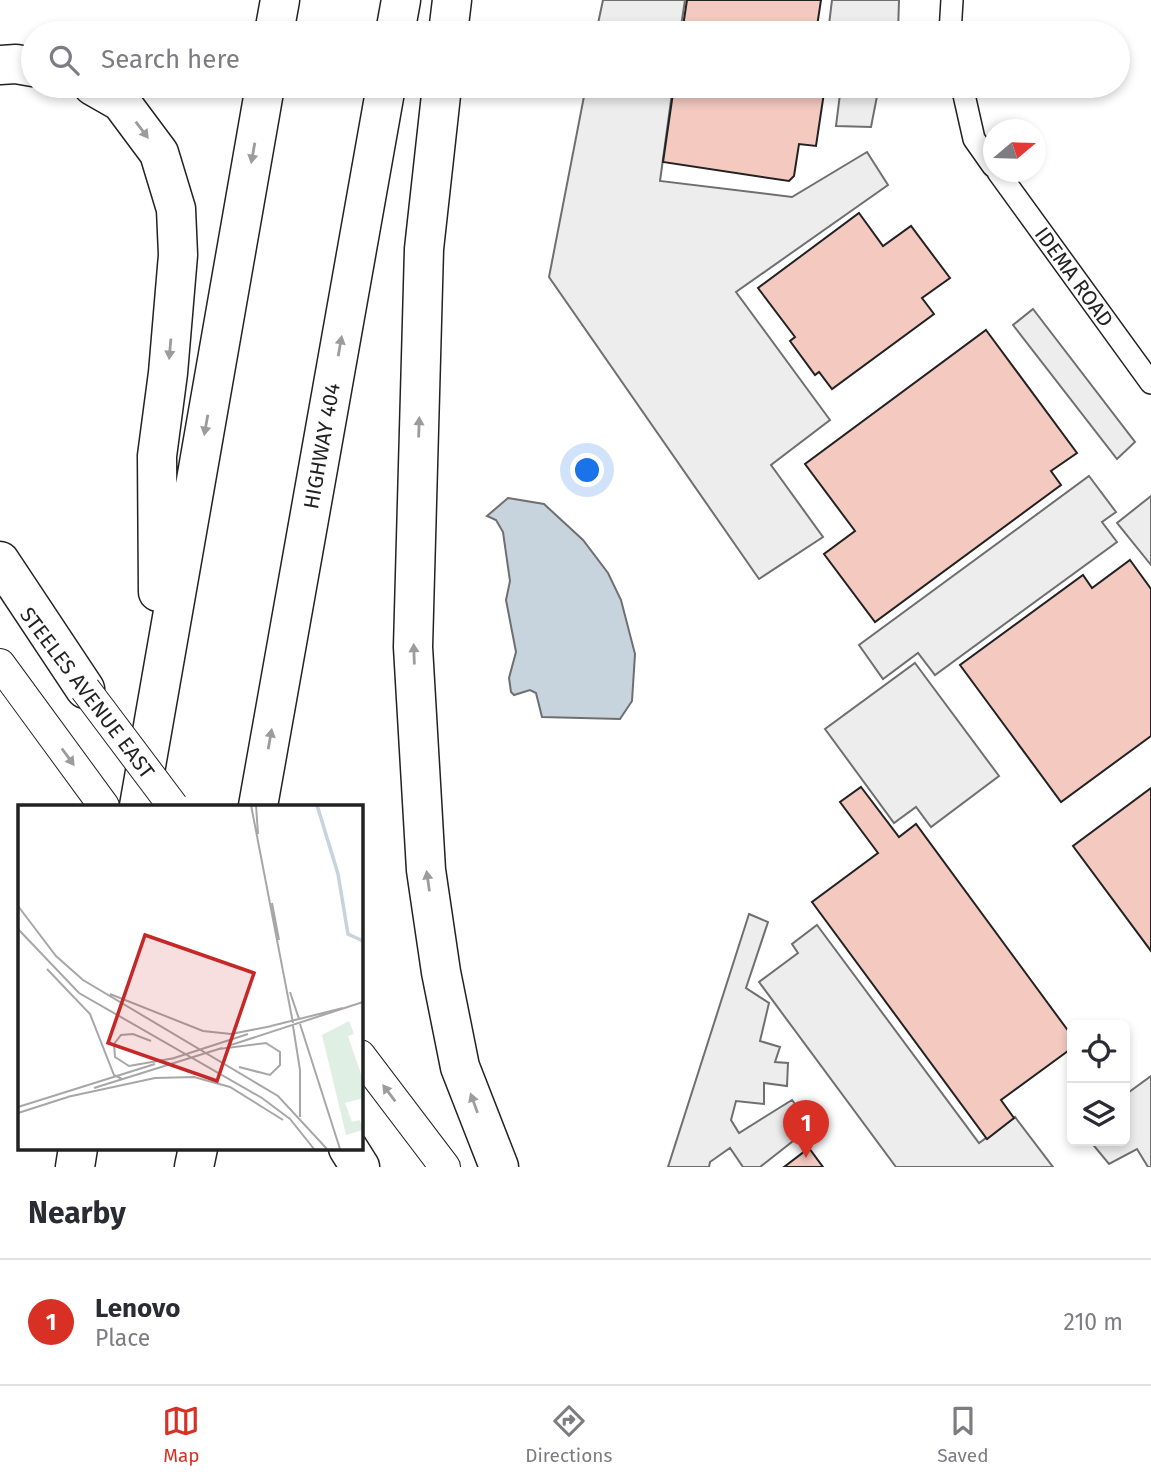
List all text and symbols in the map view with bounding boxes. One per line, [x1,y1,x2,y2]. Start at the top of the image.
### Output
search box [21,21,1130,98]
icon: search [45,41,83,79]
text: Search here [101,44,240,75]
north arrow [983,119,1046,182]
one-way arrow [135,121,150,139]
one-way arrow [247,142,258,164]
street label: IDEMA ROAD [1029,222,1119,332]
one-way arrow [335,335,346,357]
one-way arrow [164,339,175,361]
street label: HIGHWAY 404 [298,381,346,511]
one-way arrow [200,414,211,436]
one-way arrow [413,416,425,438]
your location [570,453,604,487]
street label: STEELES AVENUE EAST [14,602,160,784]
one-way arrow [408,643,419,665]
one-way arrow [265,728,276,750]
one-way arrow [61,748,75,767]
inset map [18,805,362,1150]
one-way arrow [422,870,433,892]
map controls [1067,1020,1130,1146]
button: locate [1067,1020,1130,1083]
button: layers [1067,1083,1130,1146]
one-way arrow [382,1084,396,1102]
one-way arrow [468,1093,479,1114]
pin: 1 [783,1100,829,1158]
text: Nearby [28,1195,126,1231]
text: Lenovo [95,1293,180,1324]
text: 1 [46,1308,56,1336]
text: 210 m [1064,1308,1123,1336]
text: Place [95,1324,150,1352]
tab: Map [162,1402,200,1467]
tab: Directions [525,1402,612,1467]
tab: Saved [937,1402,989,1467]

